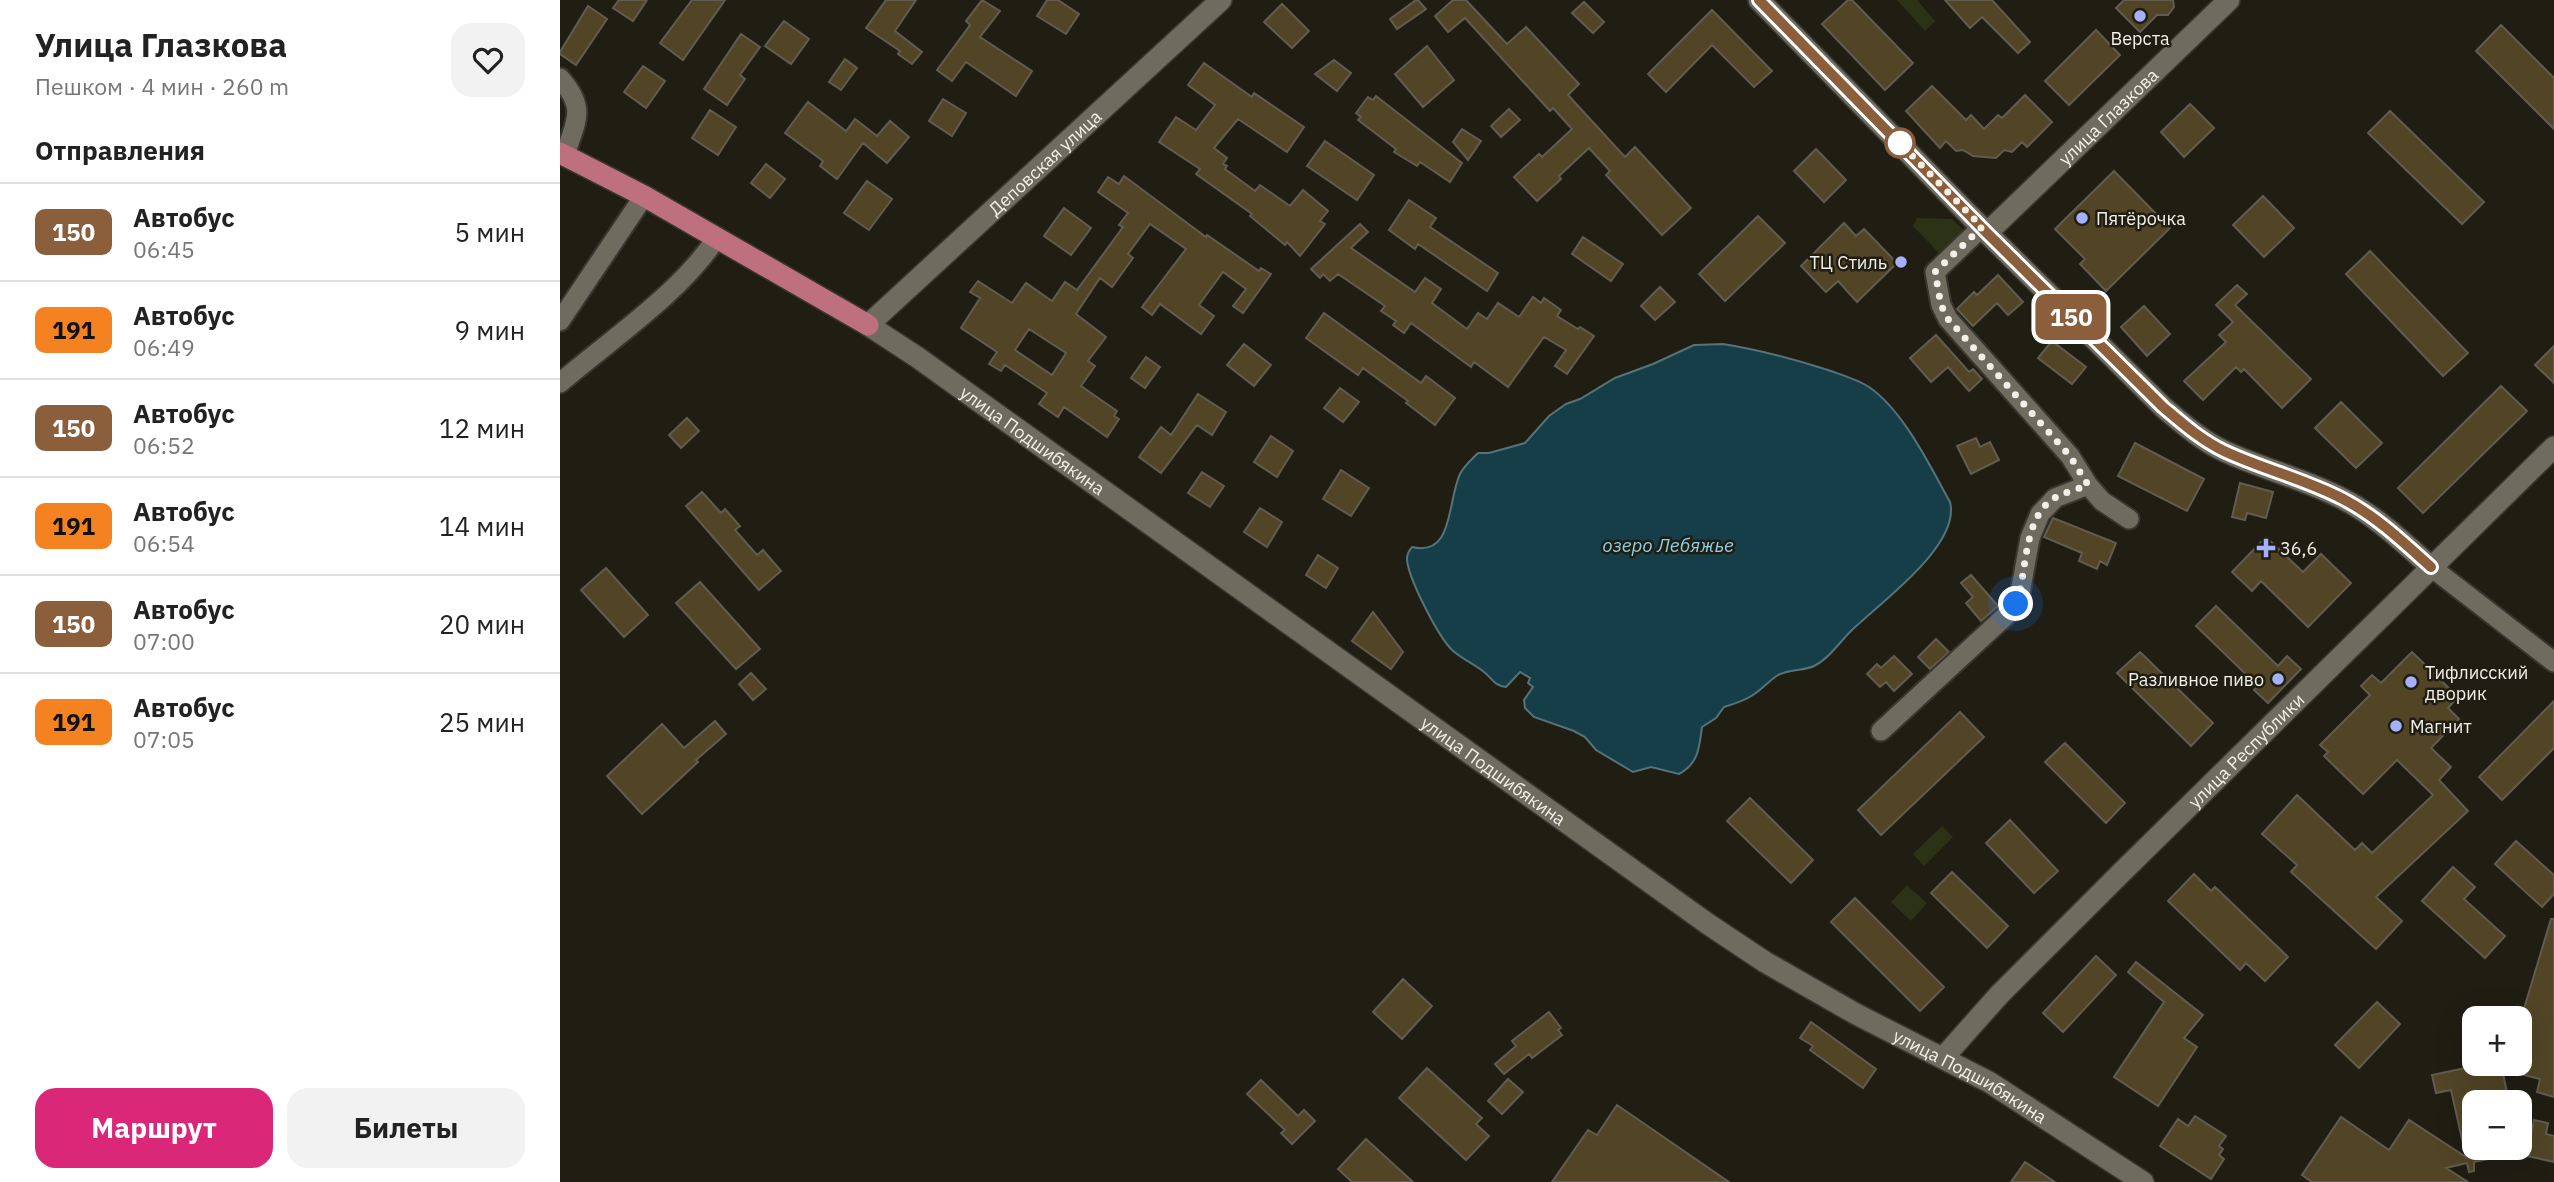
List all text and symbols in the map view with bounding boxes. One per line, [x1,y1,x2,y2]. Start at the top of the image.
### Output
marker: Верста [2132,8,2148,24]
text: Улица Глазкова [35,23,287,66]
button: heart [451,23,525,97]
place label: Верста [2110,27,2170,50]
street label: улица Глазкова [2053,63,2163,170]
text: Пешком · 4 мин · 260 m [35,71,289,101]
street label: Деповская улица [983,104,1106,220]
unlabelled marker [1885,128,1915,158]
text: Отправления [35,133,205,167]
text: Автобус [133,200,235,234]
place label: Пятёрочка [2096,207,2186,230]
marker: Пятёрочка [2074,210,2090,226]
text: 5 мин [455,215,525,249]
text: 150 [52,216,95,248]
text: 06:45 [133,234,195,264]
place label: ТЦ Стиль [1810,251,1887,274]
marker: ТЦ Стиль [1893,254,1909,270]
line badge: 150 [2031,294,2111,340]
text: Автобус [133,298,235,332]
text: 150 [2049,301,2093,333]
text: 9 мин [455,313,525,347]
text: 191 [52,314,95,346]
text: 06:49 [133,332,195,362]
street label: улица Подшибякина [956,380,1110,500]
text: Автобус [133,396,235,430]
text: 12 мин [439,411,525,445]
text: 150 [52,412,95,444]
text: 06:52 [133,430,195,460]
text: Автобус [133,494,235,528]
text: 14 мин [439,509,525,543]
text: 191 [52,510,95,542]
text: 06:54 [133,528,195,558]
water label: озеро Лебяжье [1602,533,1734,557]
place label: 36,6 [2280,537,2317,560]
marker: 36,6 [2258,540,2274,556]
your location [1998,586,2033,621]
text: Автобус [133,592,235,626]
text: 20 мин [439,607,525,641]
text: 150 [52,608,95,640]
text: 07:00 [133,626,195,656]
place label: Тифлисский дворик [2425,661,2528,705]
place label: Разливное пиво [2128,668,2264,691]
marker: Разливное пиво [2270,671,2286,687]
marker: Тифлисский дворик [2403,674,2419,690]
street label: улица Республики [2183,688,2309,812]
text: Автобус [133,690,235,724]
text: 25 мин [439,705,525,739]
text: 191 [52,706,95,738]
street label: улица Подшибякина [1417,711,1571,830]
place label: Магнит [2410,715,2472,738]
marker: Магнит [2388,718,2404,734]
text: 07:05 [133,724,195,754]
map controls [2462,1006,2532,1160]
button: + [2462,1006,2532,1076]
street label: улица Подшибякина [1889,1024,2052,1128]
button: Маршрут [35,1088,273,1168]
button: Билеты [287,1088,525,1168]
button: − [2462,1090,2532,1160]

